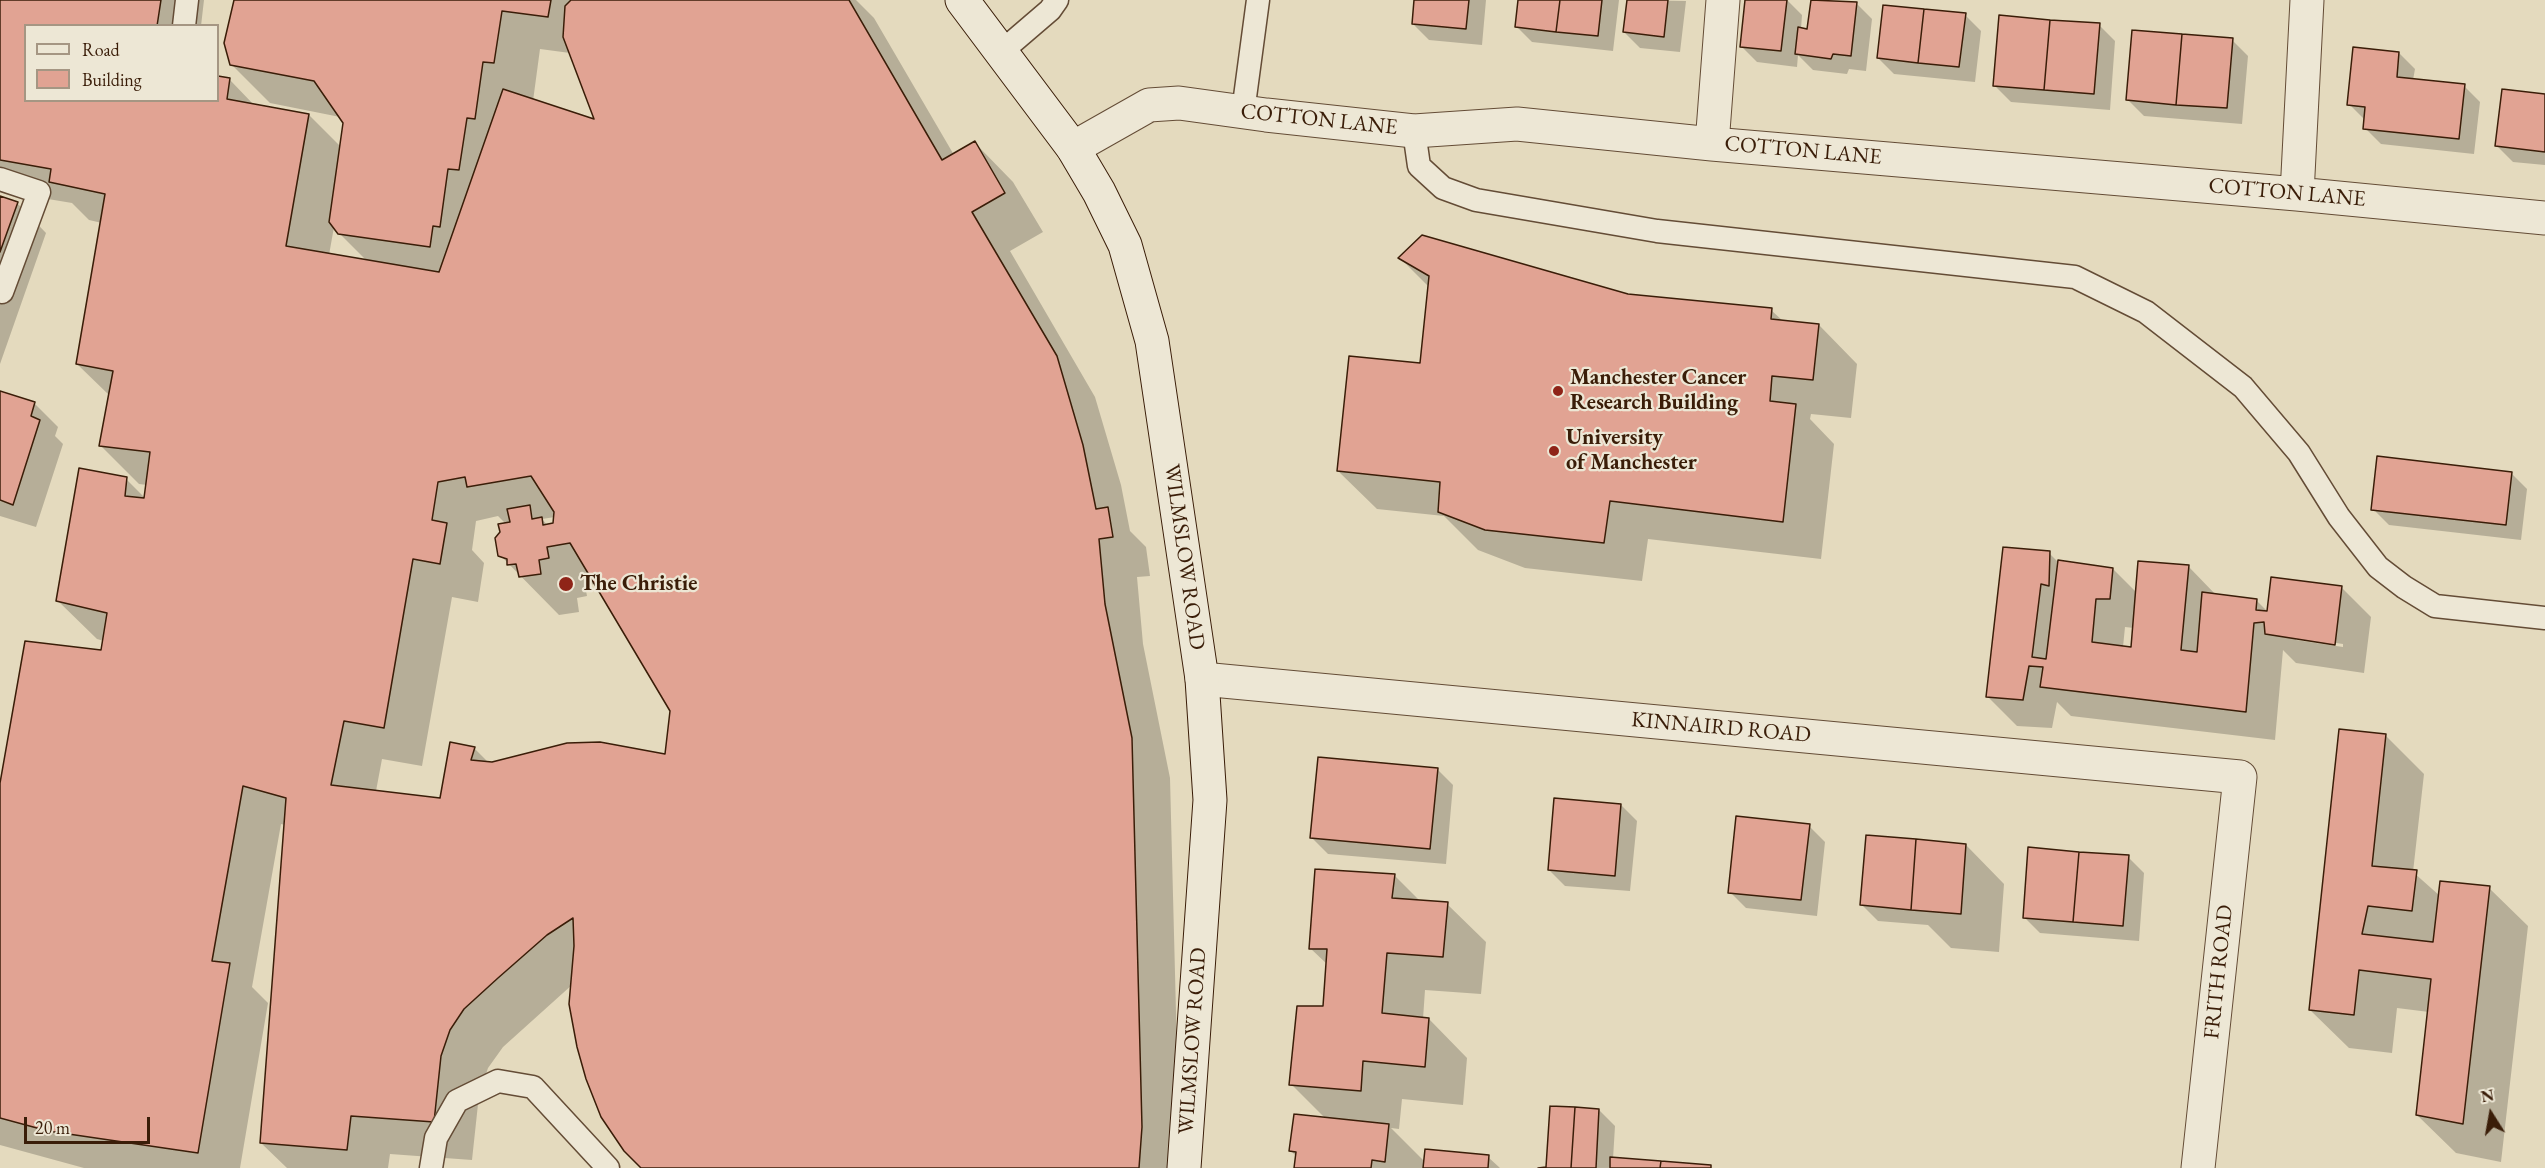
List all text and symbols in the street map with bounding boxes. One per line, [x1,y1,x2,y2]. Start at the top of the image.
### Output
legend [24,24,219,102]
text: Road [82,38,120,61]
text: Building [82,68,142,91]
street label: COTTON LANE [1239,99,1399,141]
street label: COTTON LANE [1723,131,1883,171]
street label: COTTON LANE [2207,173,2367,213]
place label: Manchester Cancer Research Building [1570,365,1746,416]
marker: Manchester Cancer Research Building [1551,384,1565,398]
place label: University of Manchester [1566,425,1697,476]
marker: University of Manchester [1547,444,1561,458]
street label: WILMSLOW ROAD [1158,462,1210,652]
place label: The Christie [580,571,697,597]
marker: The Christie [557,575,575,593]
street label: KINNAIRD ROAD [1630,707,1812,749]
street label: FRITH ROAD [2199,903,2239,1041]
street label: WILMSLOW ROAD [1173,947,1213,1135]
north arrow [2461,1084,2521,1144]
text: N [2479,1084,2496,1107]
scale bar [27,1105,153,1143]
text: 20 m [35,1116,70,1139]

